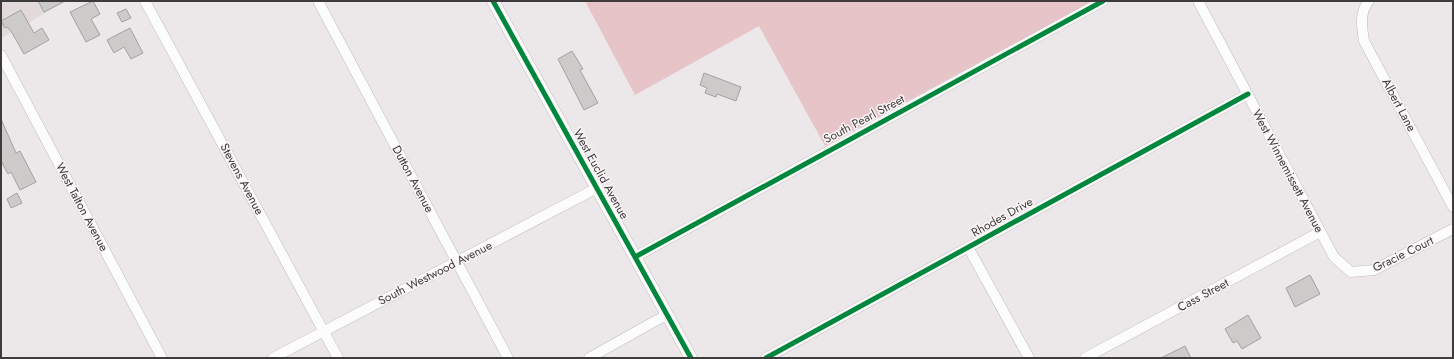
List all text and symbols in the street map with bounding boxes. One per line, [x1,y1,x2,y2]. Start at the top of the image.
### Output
street label: Albert Lane [1377,75,1421,135]
street label: South Pearl Street [820,90,908,148]
street label: West Winnemissett Avenue [1248,106,1328,236]
street label: West Euclid Avenue [569,126,633,222]
street label: Stevens Avenue [216,140,268,218]
street label: Dutton Avenue [388,142,438,216]
street label: West Talton Avenue [51,159,113,255]
street label: Rhodes Drive [968,193,1036,241]
street label: Gracie Court [1369,231,1437,277]
street label: South Westwood Avenue [375,236,495,310]
street label: Cass Street [1174,274,1232,316]

